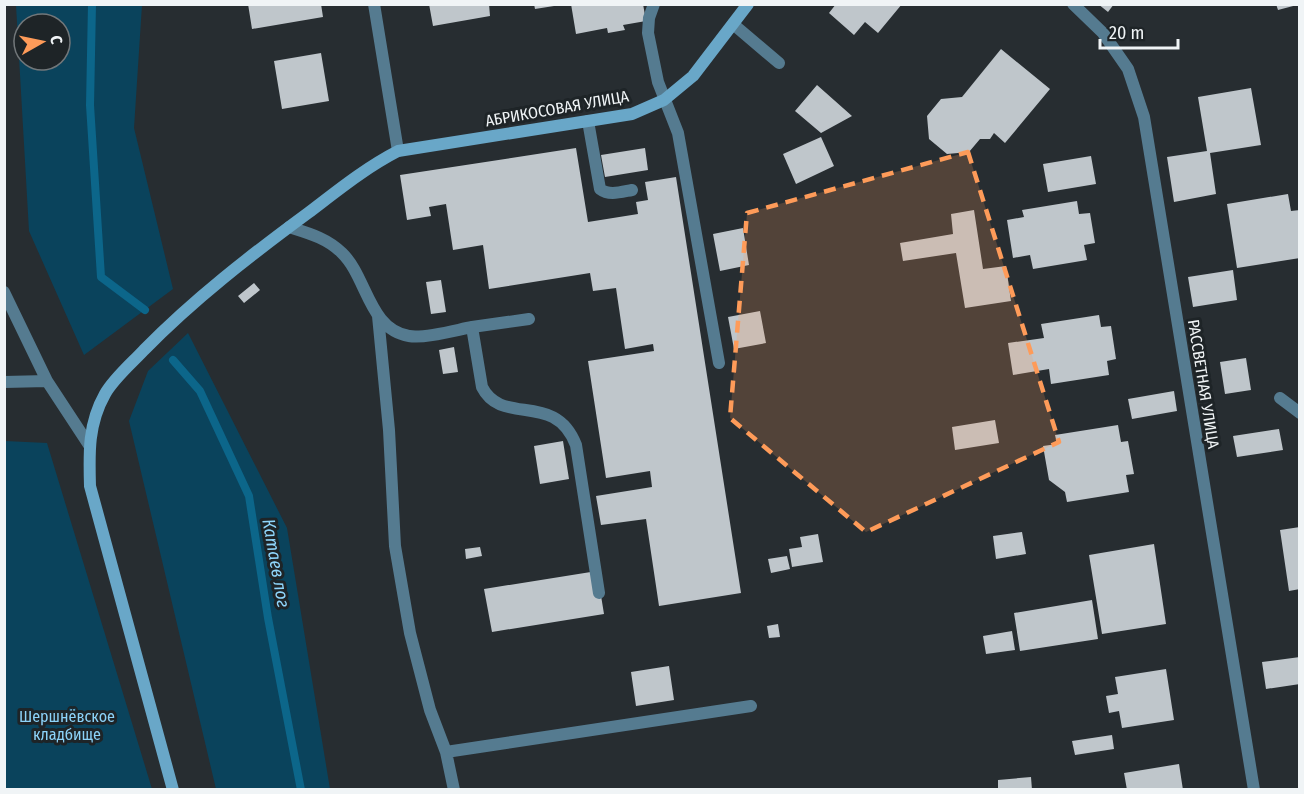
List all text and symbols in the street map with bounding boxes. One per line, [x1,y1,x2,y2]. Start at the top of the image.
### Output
north arrow [12,12,72,72]
scale bar [1100,12,1178,50]
text: 20 m [1109,22,1144,44]
text: С [46,34,66,46]
street label: АБРИКОСОВАЯ УЛИЦА [484,86,631,130]
street label: РАССВЕТНАЯ УЛИЦА [1184,318,1223,451]
water label: Катаев лог [257,517,295,609]
park label: Шершнёвское кладбище [19,707,115,744]

